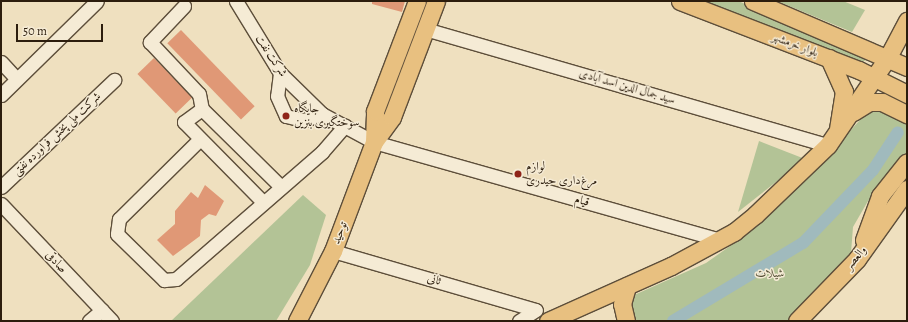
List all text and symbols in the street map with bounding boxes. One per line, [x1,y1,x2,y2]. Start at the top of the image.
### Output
scale bar [18,16,105,42]
text: 50 m [23,23,47,39]
street label: بلوار خرمشهر [770,30,820,60]
street label: شرکت نفت [252,32,290,80]
street label: سید جمال الدین اسد آبادی [577,66,677,108]
street label: شرکت ملی پخش فراورده نفتی [10,89,104,179]
place label: جایگاه سوختگیرى بنزین [294,102,359,130]
marker: جایگاه سوختگیرى بنزین [281,111,291,121]
place label: لوازم مرغ‌داری حیدری [526,160,597,188]
marker: لوازم مرغ‌داری حیدری [513,169,523,179]
street label: قیام [573,192,591,210]
street label: توحید [329,220,351,246]
street label: والعصر [842,243,870,273]
street label: صادقی [42,248,70,276]
park label: شیلات [755,267,785,281]
street label: ثانی [425,271,443,289]

